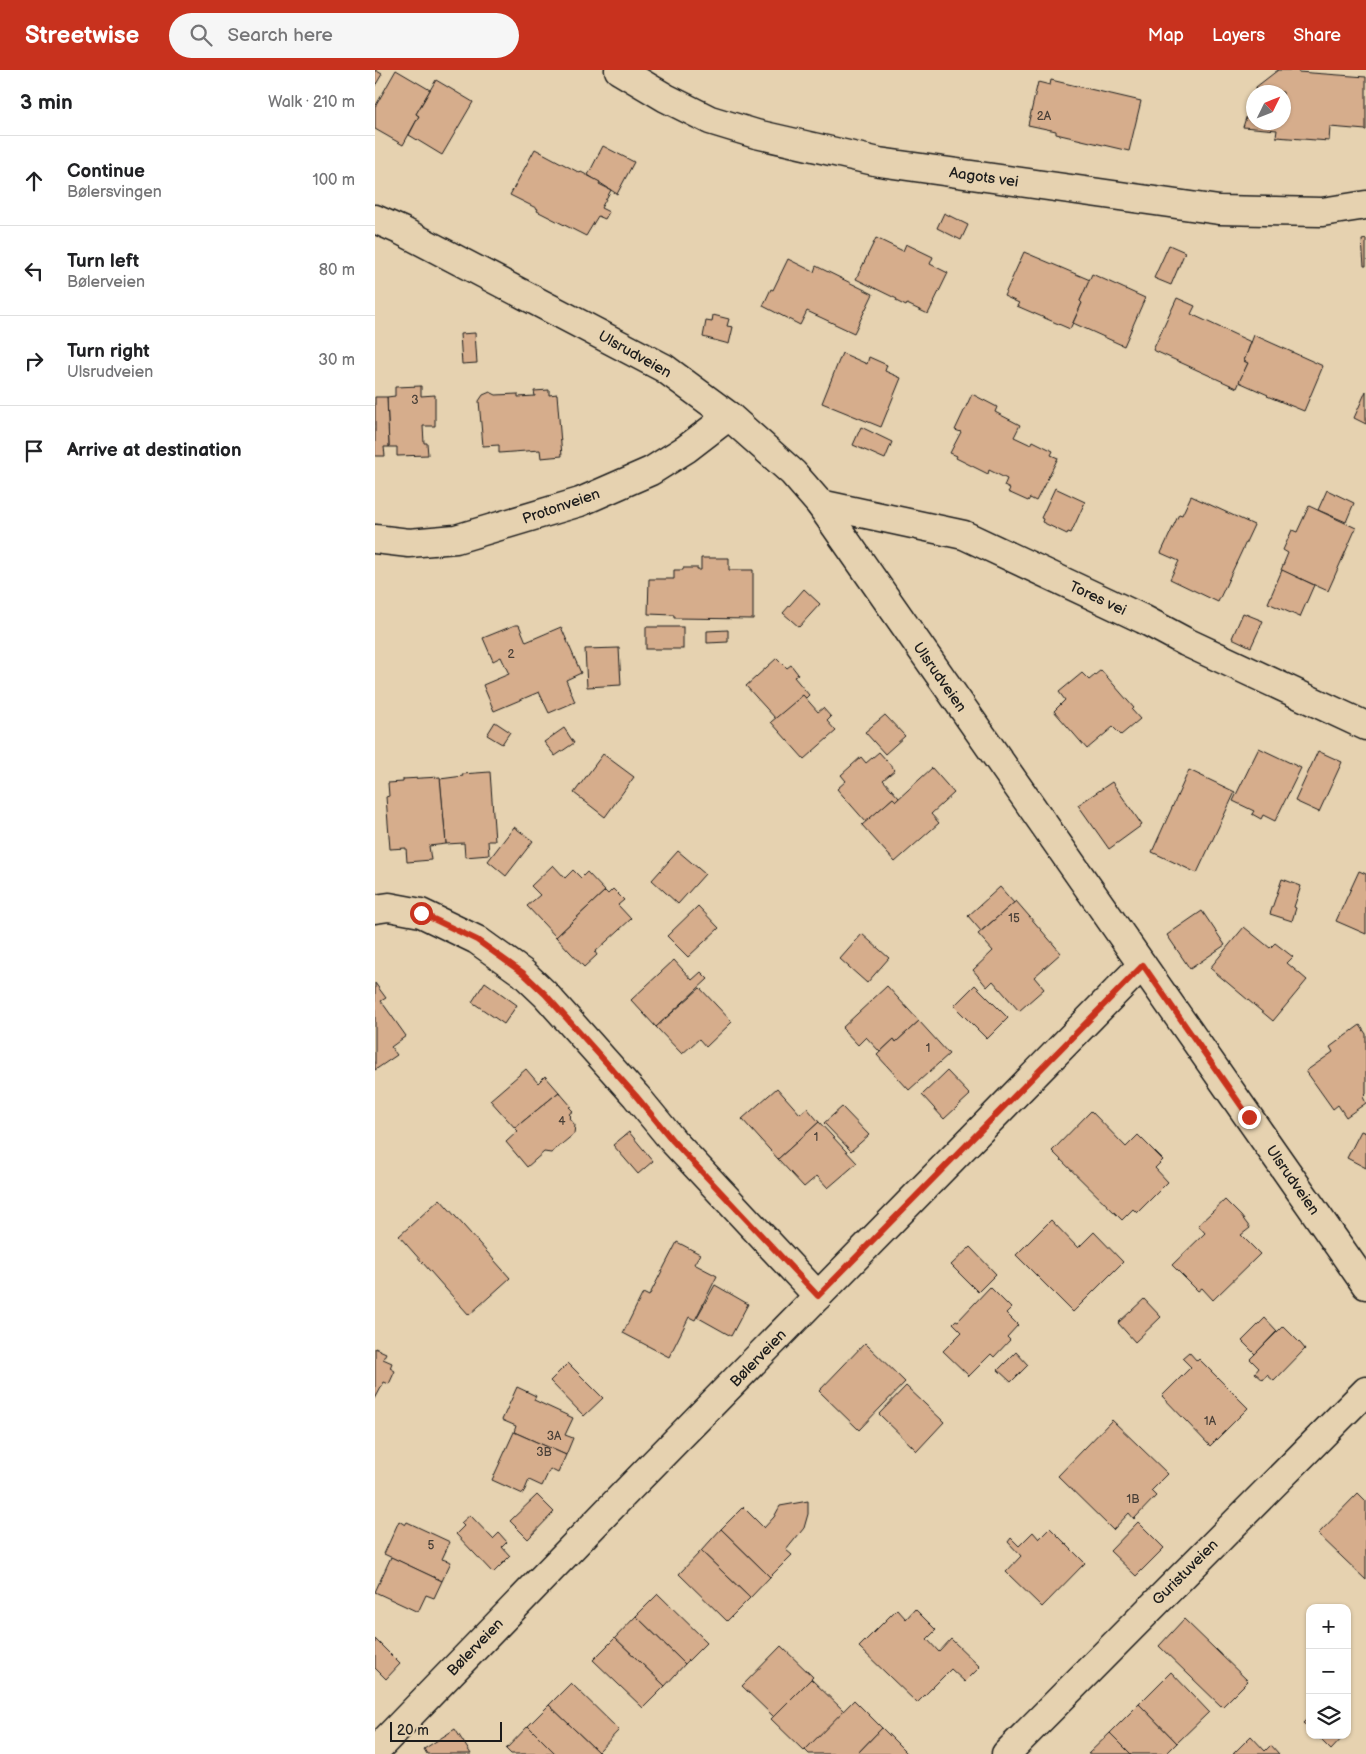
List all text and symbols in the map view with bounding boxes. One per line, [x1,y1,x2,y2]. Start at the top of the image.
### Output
search box [169,13,519,58]
text: Streetwise [25,21,139,50]
icon: search [187,21,215,49]
text: Search here [227,24,333,47]
text: Map [1148,25,1184,46]
text: Layers [1212,25,1265,46]
text: Share [1293,25,1341,46]
north arrow [1246,85,1291,130]
text: 3 min [20,90,73,115]
text: Walk · 210 m [268,93,355,112]
house number: 2A [1037,109,1052,124]
text: Continue [67,160,145,183]
street label: Aagots vei [948,163,1020,192]
icon: ahead [20,167,48,195]
text: 100 m [312,171,355,190]
text: Bølersvingen [67,183,162,202]
text: Turn left [67,250,139,273]
icon: left [20,257,48,285]
text: 80 m [319,261,355,280]
text: Bølerveien [67,273,145,292]
street label: Ulsrudveien [595,327,675,382]
text: Turn right [67,340,150,363]
icon: right [20,347,48,375]
text: 30 m [318,351,355,370]
text: Ulsrudveien [67,363,153,382]
house number: 3 [411,393,419,408]
icon: arrive [20,437,48,465]
text: Arrive at destination [67,439,242,462]
street label: Protonveien [520,484,602,529]
street label: Tores vei [1066,577,1129,620]
street label: Ulsrudveien [909,639,971,716]
house number: 2 [507,647,515,662]
route start [410,902,433,925]
house number: 15 [1008,911,1020,926]
house number: 1 [926,1041,930,1056]
route end [1238,1106,1261,1129]
house number: 4 [558,1114,566,1129]
house number: 1 [814,1130,818,1145]
street label: Ulsrudveien [1262,1142,1324,1219]
street label: Bølerveien [726,1325,791,1391]
house number: 1A [1204,1414,1217,1429]
house number: 3A [547,1429,562,1444]
house number: 3B [536,1445,552,1460]
house number: 1B [1127,1492,1139,1507]
street label: Guristuveien [1148,1535,1222,1609]
house number: 5 [428,1538,435,1553]
map controls [1306,1604,1351,1739]
button: + [1306,1604,1351,1649]
street label: Bølerveien [443,1614,508,1680]
button: − [1306,1649,1351,1694]
button: layers [1306,1694,1351,1739]
scale bar [390,1719,503,1742]
text: 20 m [397,1722,429,1739]

